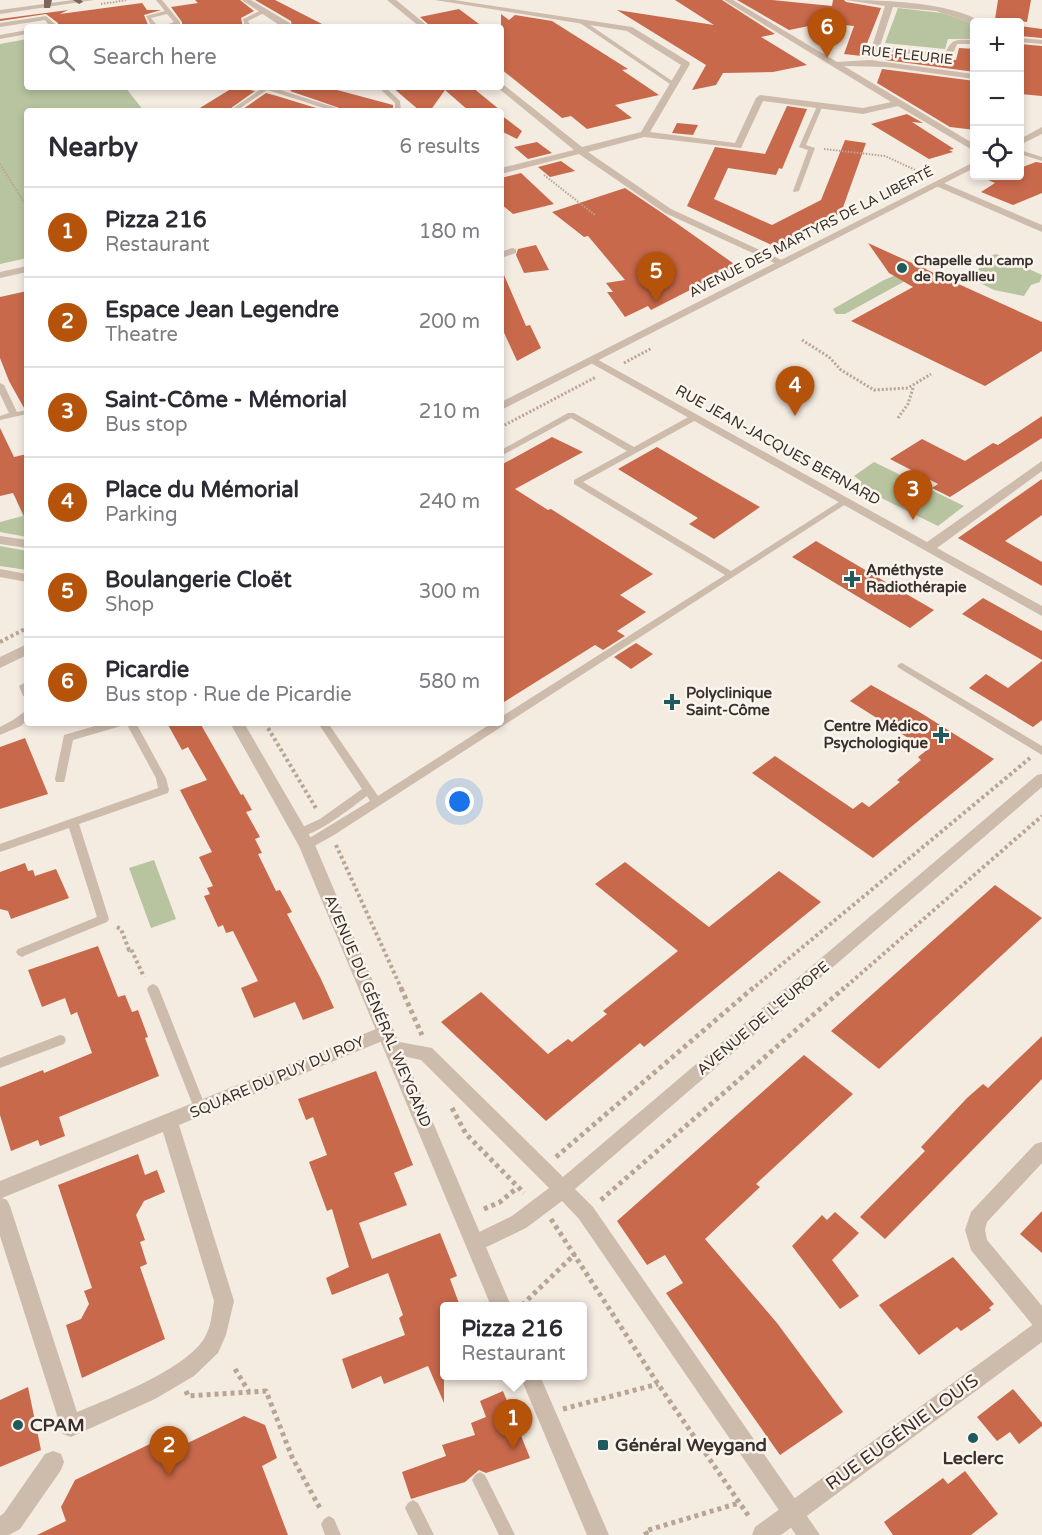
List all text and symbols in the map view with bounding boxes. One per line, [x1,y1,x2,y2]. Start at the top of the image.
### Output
pin: 6 [808,8,846,58]
map controls [970,18,1024,180]
button: + [970,18,1024,72]
search box [24,24,504,90]
icon: search [45,41,78,74]
street label: RUE FLEURIE [860,42,954,68]
text: Search here [93,44,217,70]
button: − [970,72,1024,126]
button: locate [970,126,1024,180]
text: Nearby [48,132,138,163]
text: 6 results [400,135,480,159]
street label: AVENUE DES MARTYRS DE LA LIBERTÉ [686,163,936,301]
text: Pizza 216 [105,207,207,233]
text: 1 [61,220,74,244]
text: 180 m [419,220,480,244]
text: Restaurant [105,233,210,257]
pin: 5 [636,252,676,302]
place label: Chapelle du camp de Royallieu [914,252,1034,285]
marker: Chapelle du camp de Royallieu [895,261,909,275]
text: Espace Jean Legendre [105,297,339,323]
text: 2 [61,310,74,334]
text: 200 m [419,310,480,334]
text: Theatre [105,323,178,347]
pin: 4 [776,366,814,416]
street label: RUE JEAN-JACQUES BERNARD [672,381,884,509]
text: Saint-Côme - Mémorial [105,387,347,413]
text: 3 [61,400,74,424]
text: 210 m [419,400,480,424]
text: Bus stop [105,413,188,437]
pin: 3 [894,470,932,520]
text: Place du Mémorial [105,477,299,503]
text: 4 [61,490,74,514]
text: 240 m [419,490,480,514]
text: Parking [105,503,178,527]
place label: Améthyste Radiothérapie [866,561,967,597]
text: Boulangerie Cloët [105,567,292,593]
marker: Améthyste Radiothérapie [843,570,861,588]
text: 5 [61,580,74,604]
text: 300 m [419,580,480,604]
text: Shop [105,593,154,617]
text: Picardie [105,657,189,683]
text: 6 [61,670,74,694]
text: 580 m [419,670,480,694]
text: Bus stop · Rue de Picardie [105,683,352,707]
place label: Polyclinique Saint-Côme [686,684,773,719]
marker: Polyclinique Saint-Côme [663,693,681,711]
place label: Centre Médico Psychologique [824,717,929,753]
marker: Centre Médico Psychologique [932,726,950,744]
your location [445,787,474,816]
street label: AVENUE DU GÉNÉRAL WEYGAND [321,892,435,1130]
street label: AVENUE DE L'EUROPE [693,957,833,1079]
street label: SQUARE DU PUY DU ROY [187,1032,367,1122]
popup [440,1302,587,1380]
text: Pizza 216 [461,1316,563,1342]
text: Restaurant [461,1342,566,1366]
street label: RUE EUGÉNIE LOUIS [821,1369,983,1495]
pin: 1 [494,1400,532,1449]
place label: CPAM [30,1414,85,1436]
marker: CPAM [11,1418,25,1432]
pin: 2 [150,1426,188,1476]
marker: Leclerc [966,1431,980,1445]
place label: Général Weygand [615,1434,767,1456]
marker: Général Weygand [596,1438,610,1452]
place label: Leclerc [942,1447,1004,1469]

